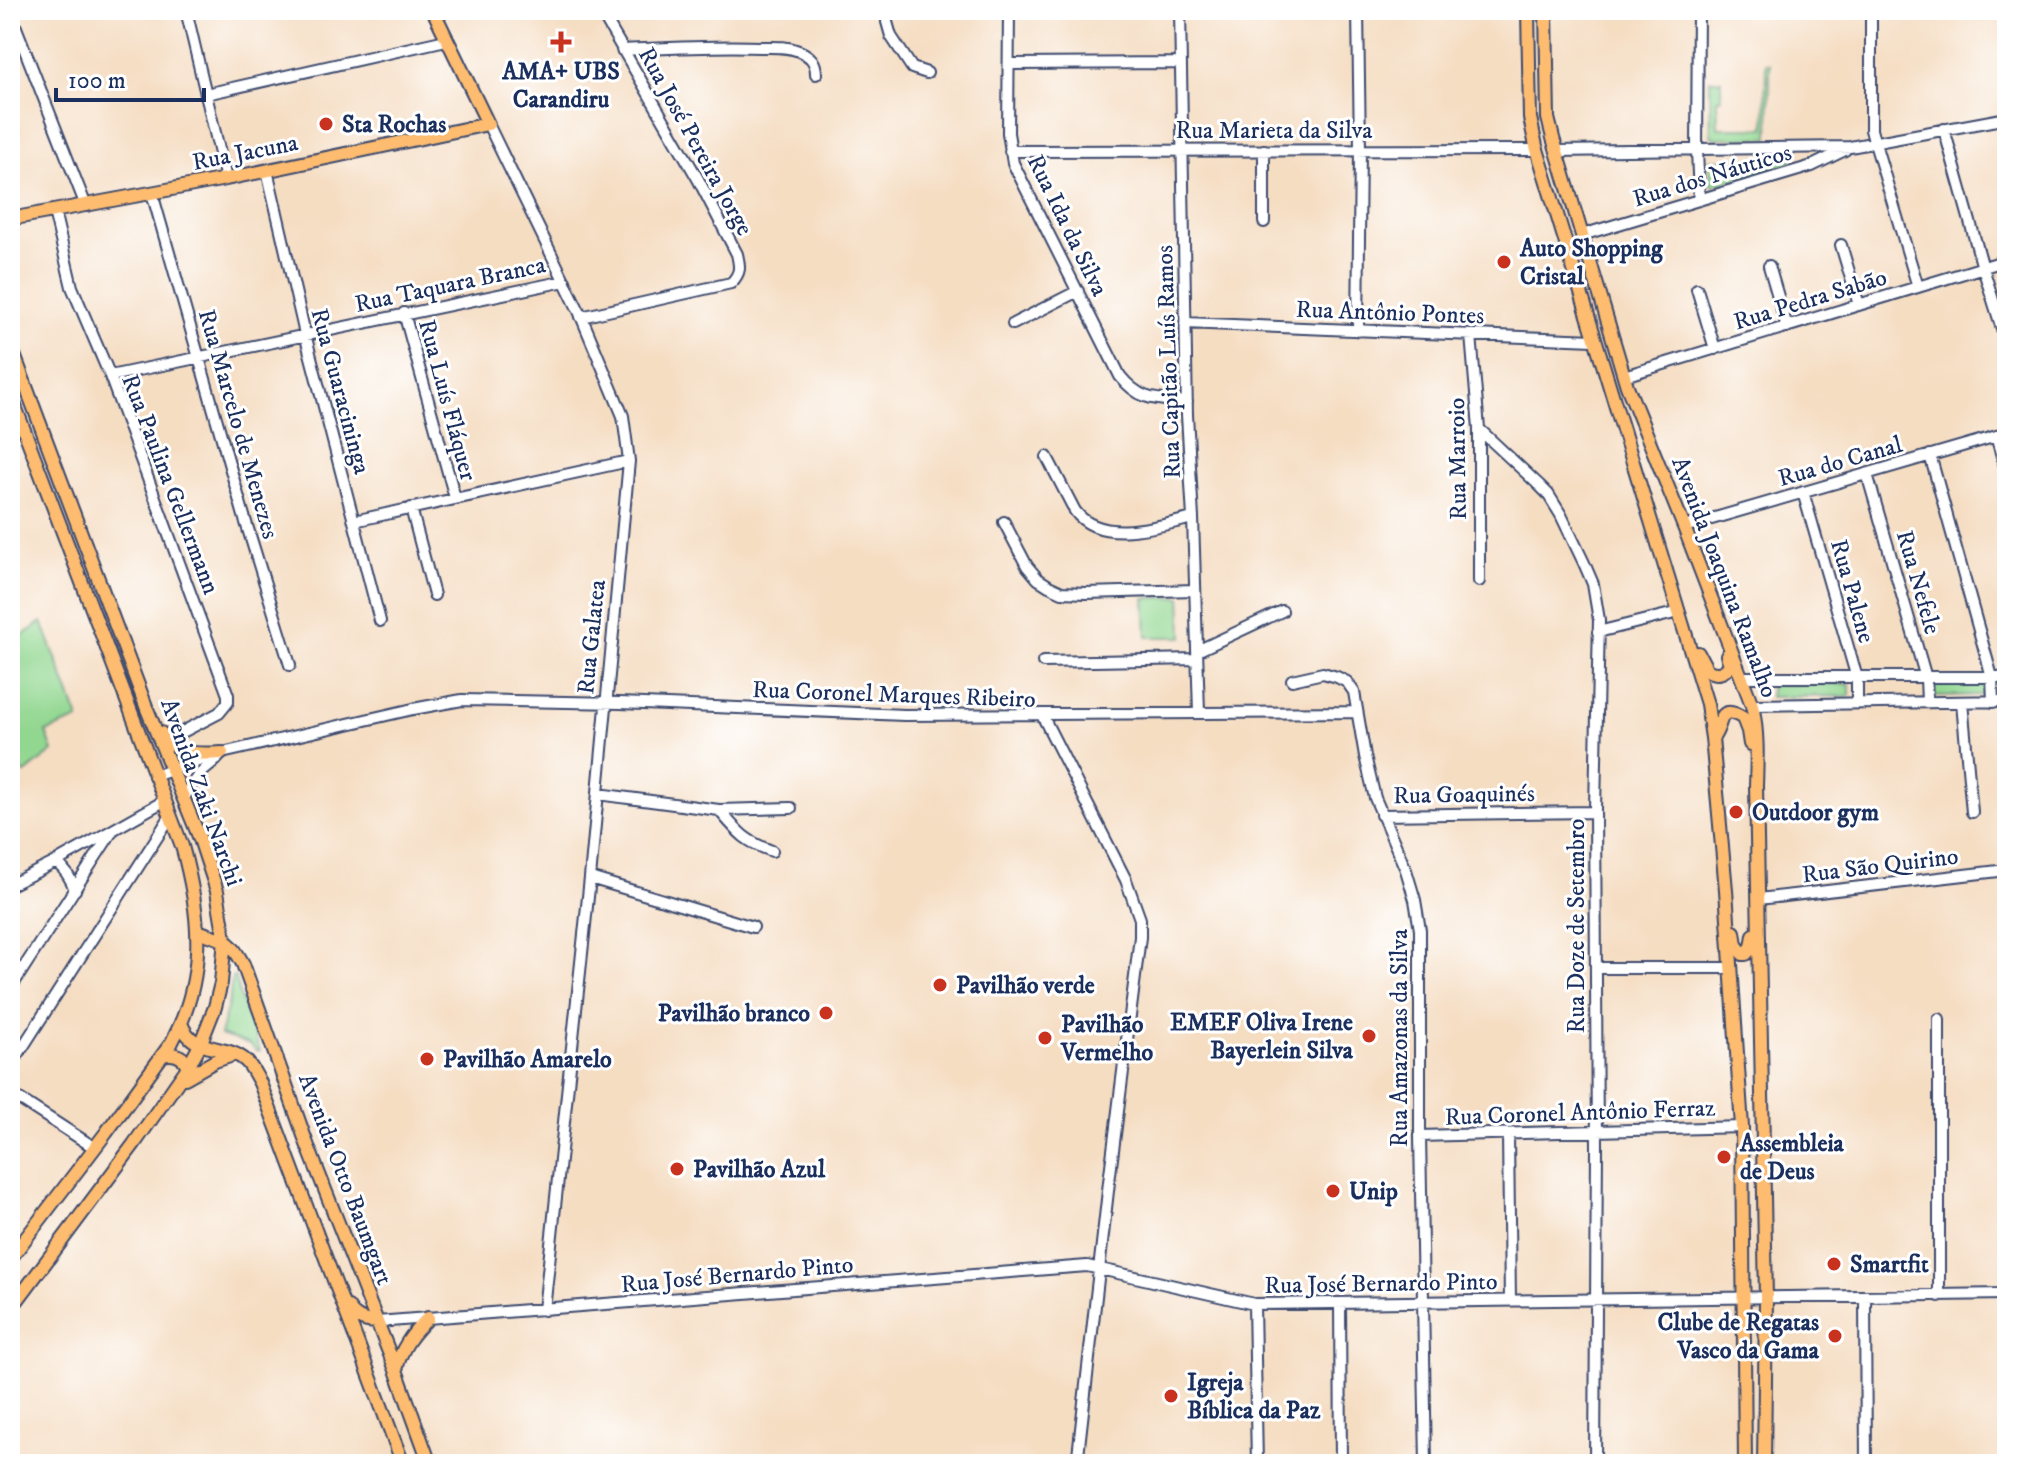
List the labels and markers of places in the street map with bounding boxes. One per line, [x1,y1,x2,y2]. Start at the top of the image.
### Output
marker: AMA+ UBS Carandiru [550,31,572,53]
place label: AMA+ UBS Carandiru [501,57,620,115]
place label: Sta Rochas [342,110,446,140]
marker: Sta Rochas [317,115,335,133]
place label: Auto Shopping Cristal [1519,234,1664,292]
marker: Auto Shopping Cristal [1495,253,1513,271]
place label: Outdoor gym [1752,798,1879,828]
marker: Outdoor gym [1727,803,1745,821]
place label: Pavilhão verde [956,971,1095,1001]
marker: Pavilhão verde [931,976,949,994]
place label: Pavilhão branco [658,999,810,1029]
marker: Pavilhão branco [817,1004,835,1022]
place label: EMEF Oliva Irene Bayerlein Silva [1170,1008,1354,1066]
place label: Pavilhão Vermelho [1060,1010,1153,1068]
marker: EMEF Oliva Irene Bayerlein Silva [1360,1027,1378,1045]
marker: Pavilhão Vermelho [1036,1029,1054,1047]
place label: Pavilhão Amarelo [443,1045,612,1075]
marker: Pavilhão Amarelo [418,1050,436,1068]
place label: Assembleia de Deus [1739,1129,1845,1187]
marker: Assembleia de Deus [1715,1148,1733,1166]
place label: Pavilhão Azul [693,1155,826,1185]
marker: Pavilhão Azul [668,1160,686,1178]
place label: Unip [1349,1177,1398,1207]
marker: Unip [1324,1182,1342,1200]
place label: Smartfit [1850,1250,1929,1280]
marker: Smartfit [1825,1255,1843,1273]
place label: Clube de Regatas Vasco da Gama [1657,1308,1820,1366]
marker: Clube de Regatas Vasco da Gama [1826,1327,1844,1345]
place label: Igreja Bíblica da Paz [1187,1368,1321,1426]
marker: Igreja Bíblica da Paz [1162,1387,1180,1405]

